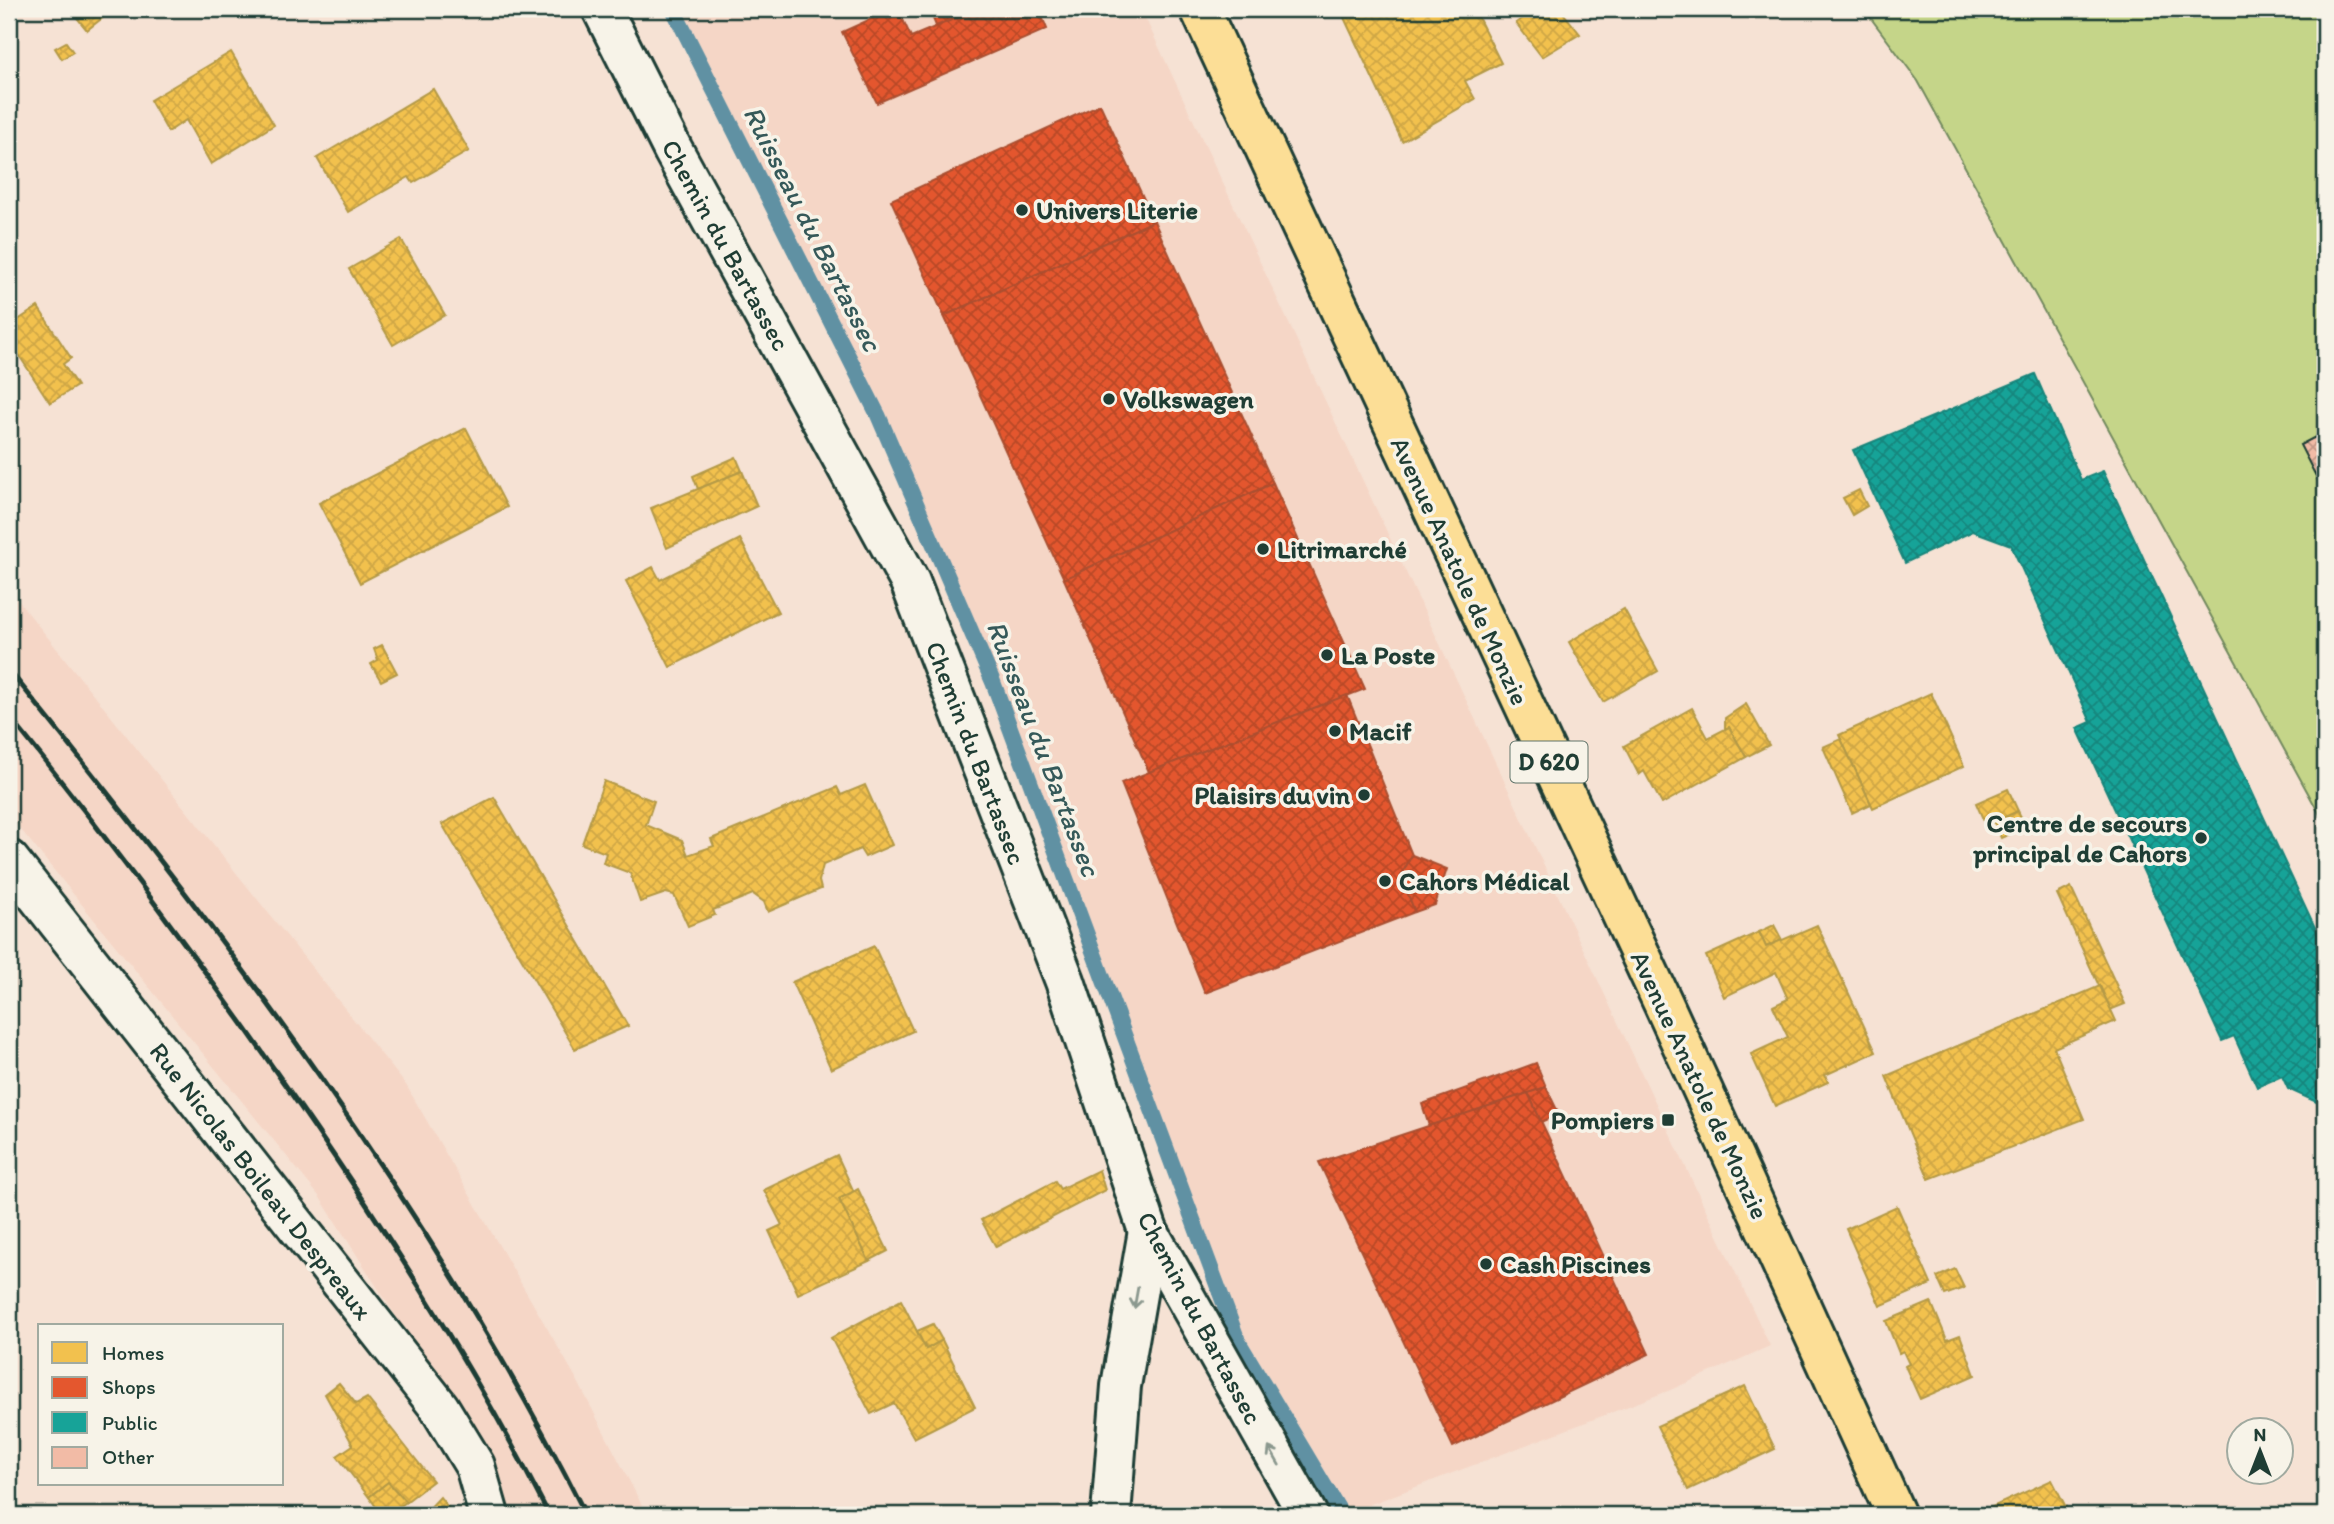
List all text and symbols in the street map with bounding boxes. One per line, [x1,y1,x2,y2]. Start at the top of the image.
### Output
water label: Ruisseau du Bartassec [736,100,891,358]
street label: Chemin du Bartassec [655,134,797,356]
place label: Univers Literie [1036,194,1198,226]
marker: Univers Literie [1014,202,1030,218]
place label: Volkswagen [1123,383,1254,415]
marker: Volkswagen [1101,391,1117,407]
street label: Avenue Anatole de Monzie [1384,432,1536,710]
place label: Litrimarché [1277,533,1407,565]
marker: Litrimarché [1255,541,1271,557]
water label: Ruisseau du Bartassec [980,616,1109,883]
street label: Chemin du Bartassec [919,637,1033,869]
place label: La Poste [1341,639,1435,671]
marker: La Poste [1319,647,1335,663]
place label: Macif [1349,715,1412,747]
marker: Macif [1327,723,1343,739]
road number: D 620 [1510,742,1588,782]
place label: Plaisirs du vin [1194,779,1350,811]
marker: Plaisirs du vin [1356,787,1372,803]
place label: Centre de secours principal de Cahors [1972,807,2187,869]
marker: Centre de secours principal de Cahors [2193,830,2209,846]
place label: Cahors Médical [1399,865,1570,897]
marker: Cahors Médical [1377,873,1393,889]
street label: Avenue Anatole de Monzie [1624,946,1776,1224]
street label: Rue Nicolas Boileau Despreaux [143,1036,379,1326]
place label: Pompiers [1551,1104,1654,1136]
marker: Pompiers [1660,1112,1676,1128]
street label: Chemin du Bartassec [1130,1206,1270,1430]
place label: Cash Piscines [1500,1248,1651,1280]
marker: Cash Piscines [1478,1256,1494,1272]
one-way arrow [1129,1286,1142,1309]
legend [38,1324,284,1486]
text: Homes [102,1340,164,1365]
text: Shops [102,1374,156,1399]
text: Public [102,1410,158,1435]
north arrow [2226,1416,2296,1486]
text: N [2254,1423,2266,1446]
text: Other [102,1444,155,1469]
one-way arrow [1267,1446,1280,1467]

